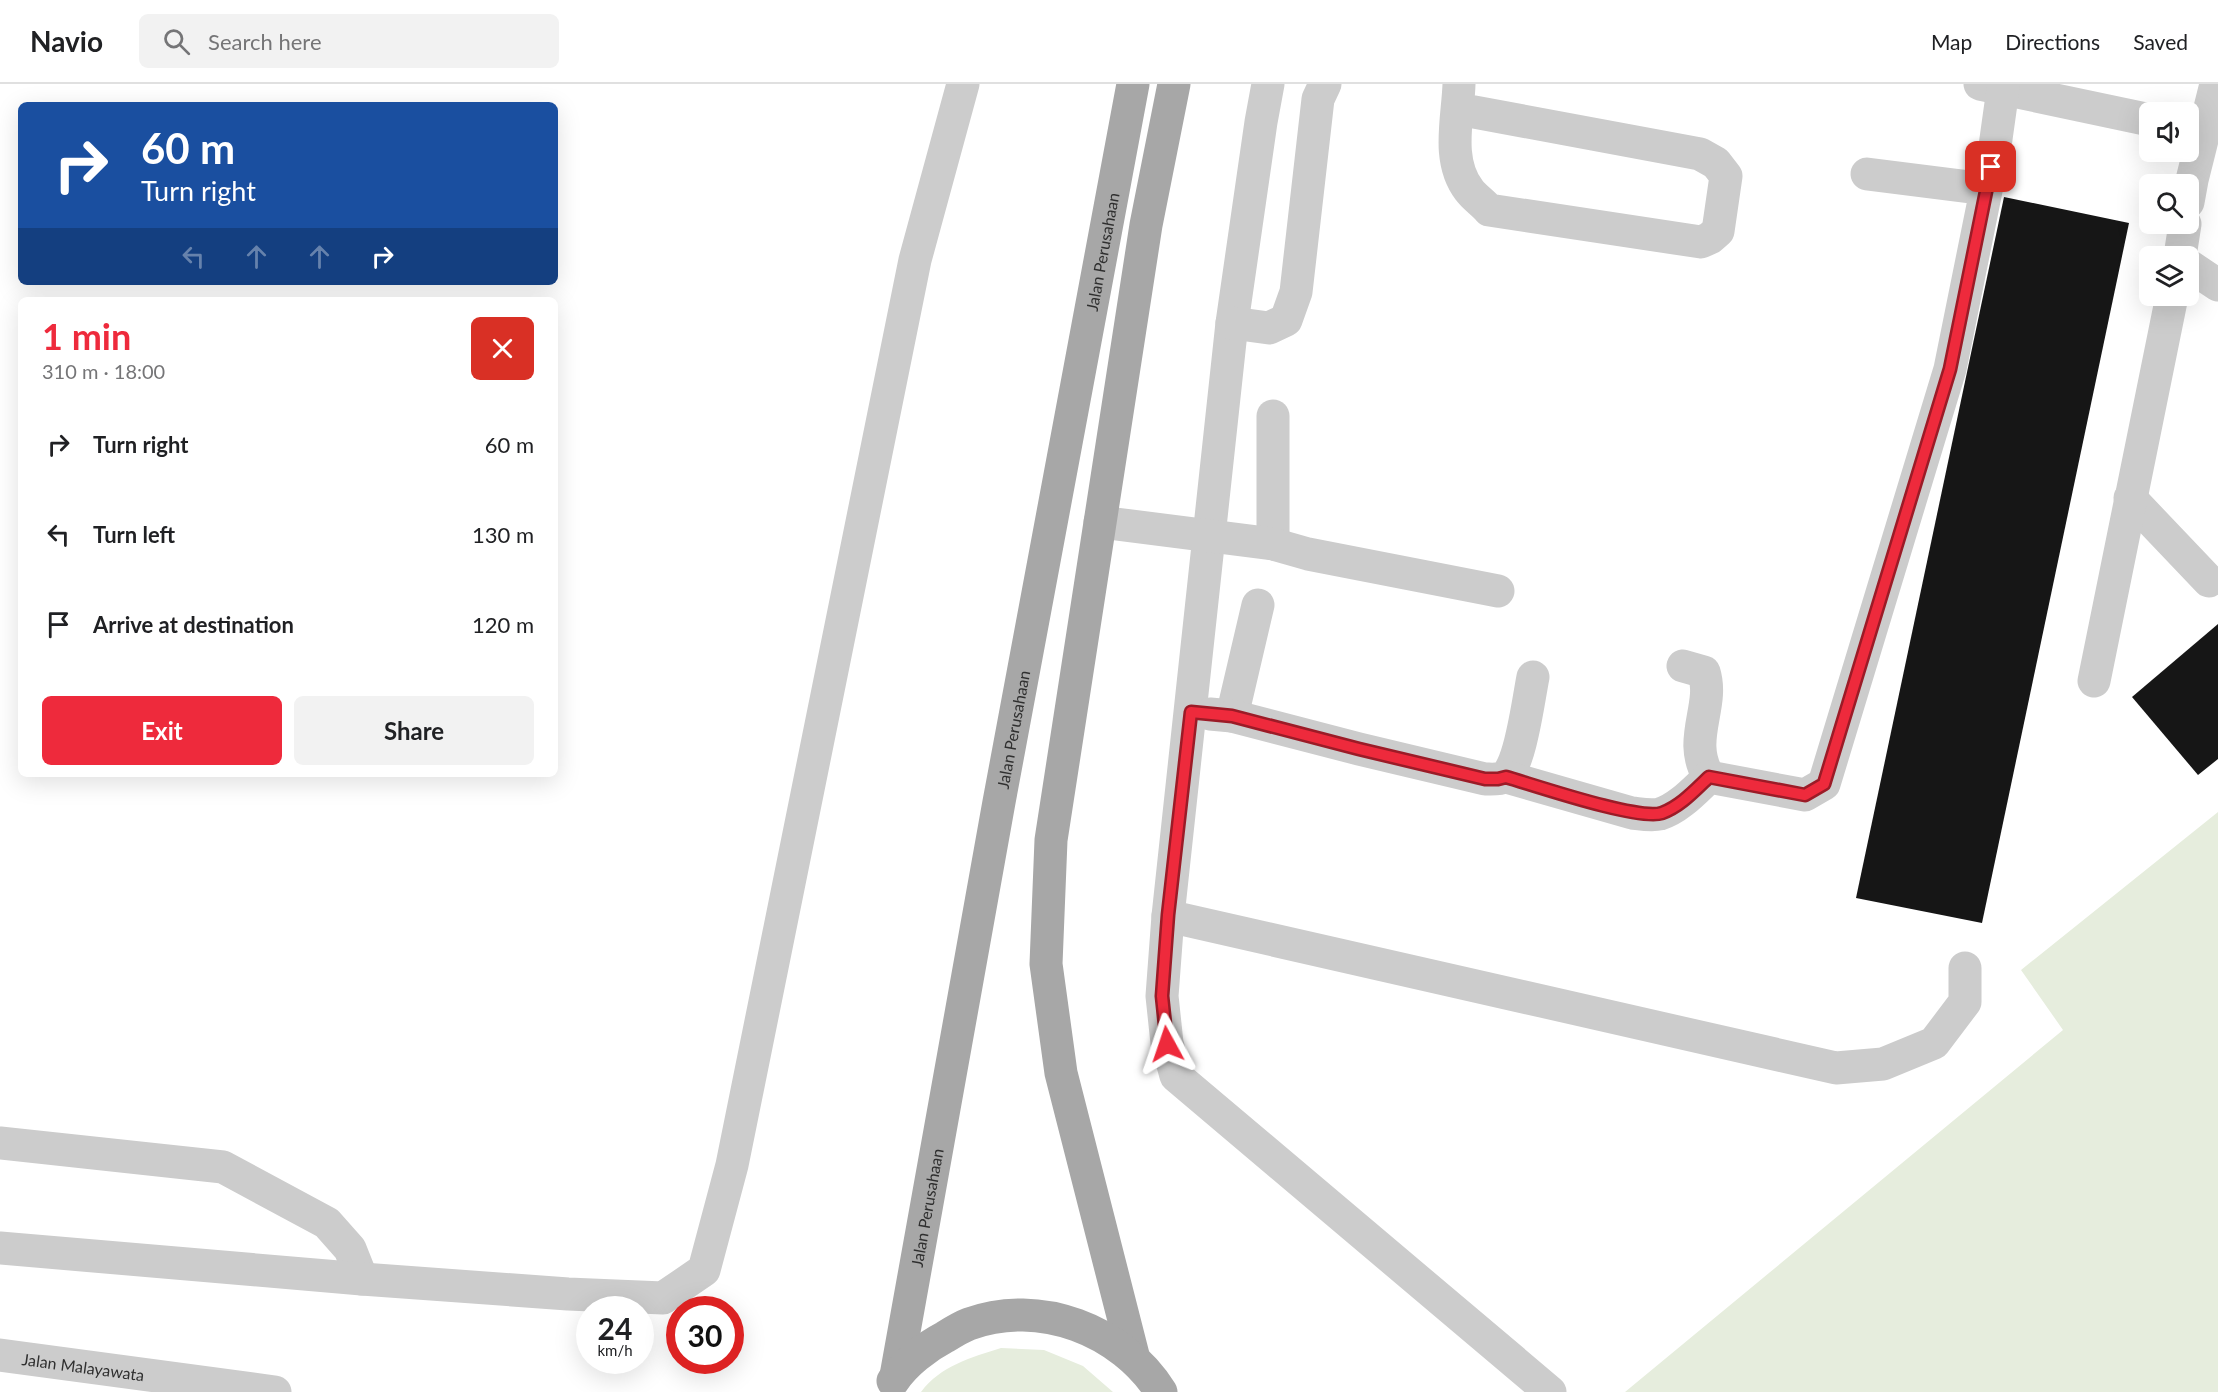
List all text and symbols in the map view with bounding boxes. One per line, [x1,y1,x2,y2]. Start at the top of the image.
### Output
search box [139,14,559,68]
text: Navio [30,24,103,58]
icon: search [160,25,193,58]
text: Search here [208,28,322,55]
text: Map [1931,29,1972,54]
text: Directions [2005,29,2100,54]
text: Saved [2133,29,2188,54]
map controls [2139,102,2199,306]
button: sound [2139,102,2199,162]
text: 60 m [141,123,235,173]
icon: right [42,126,120,204]
pin [1965,141,2016,192]
icon: arrive [1974,150,2007,183]
text: Turn right [141,174,256,207]
button: search [2139,174,2199,234]
street label: Jalan Perusahaan [1081,191,1122,313]
icon: left [177,240,210,273]
icon: ahead [240,240,273,273]
icon: ahead [303,240,336,273]
icon: right [366,240,399,273]
button: layers [2139,246,2199,306]
text: 1 min [42,314,131,358]
button: close [471,317,534,380]
text: 310 m · 18:00 [42,359,165,383]
icon: right [42,428,75,461]
text: Turn right [93,431,188,458]
text: 60 m [485,431,534,458]
icon: left [42,518,75,551]
text: Turn left [93,521,175,548]
text: 130 m [472,521,534,548]
icon: arrive [42,608,75,641]
text: Arrive at destination [93,611,294,638]
text: 120 m [472,611,534,638]
street label: Jalan Perusahaan [992,669,1033,790]
button: Exit [42,696,282,765]
button: Share [294,696,534,765]
position arrow [1135,1012,1199,1076]
street label: Jalan Perusahaan [906,1147,946,1269]
speed limit sign: 30 [666,1296,744,1374]
text: 24 [598,1310,632,1346]
text: km/h [597,1341,633,1359]
street label: Jalan Malayawata [21,1349,146,1384]

